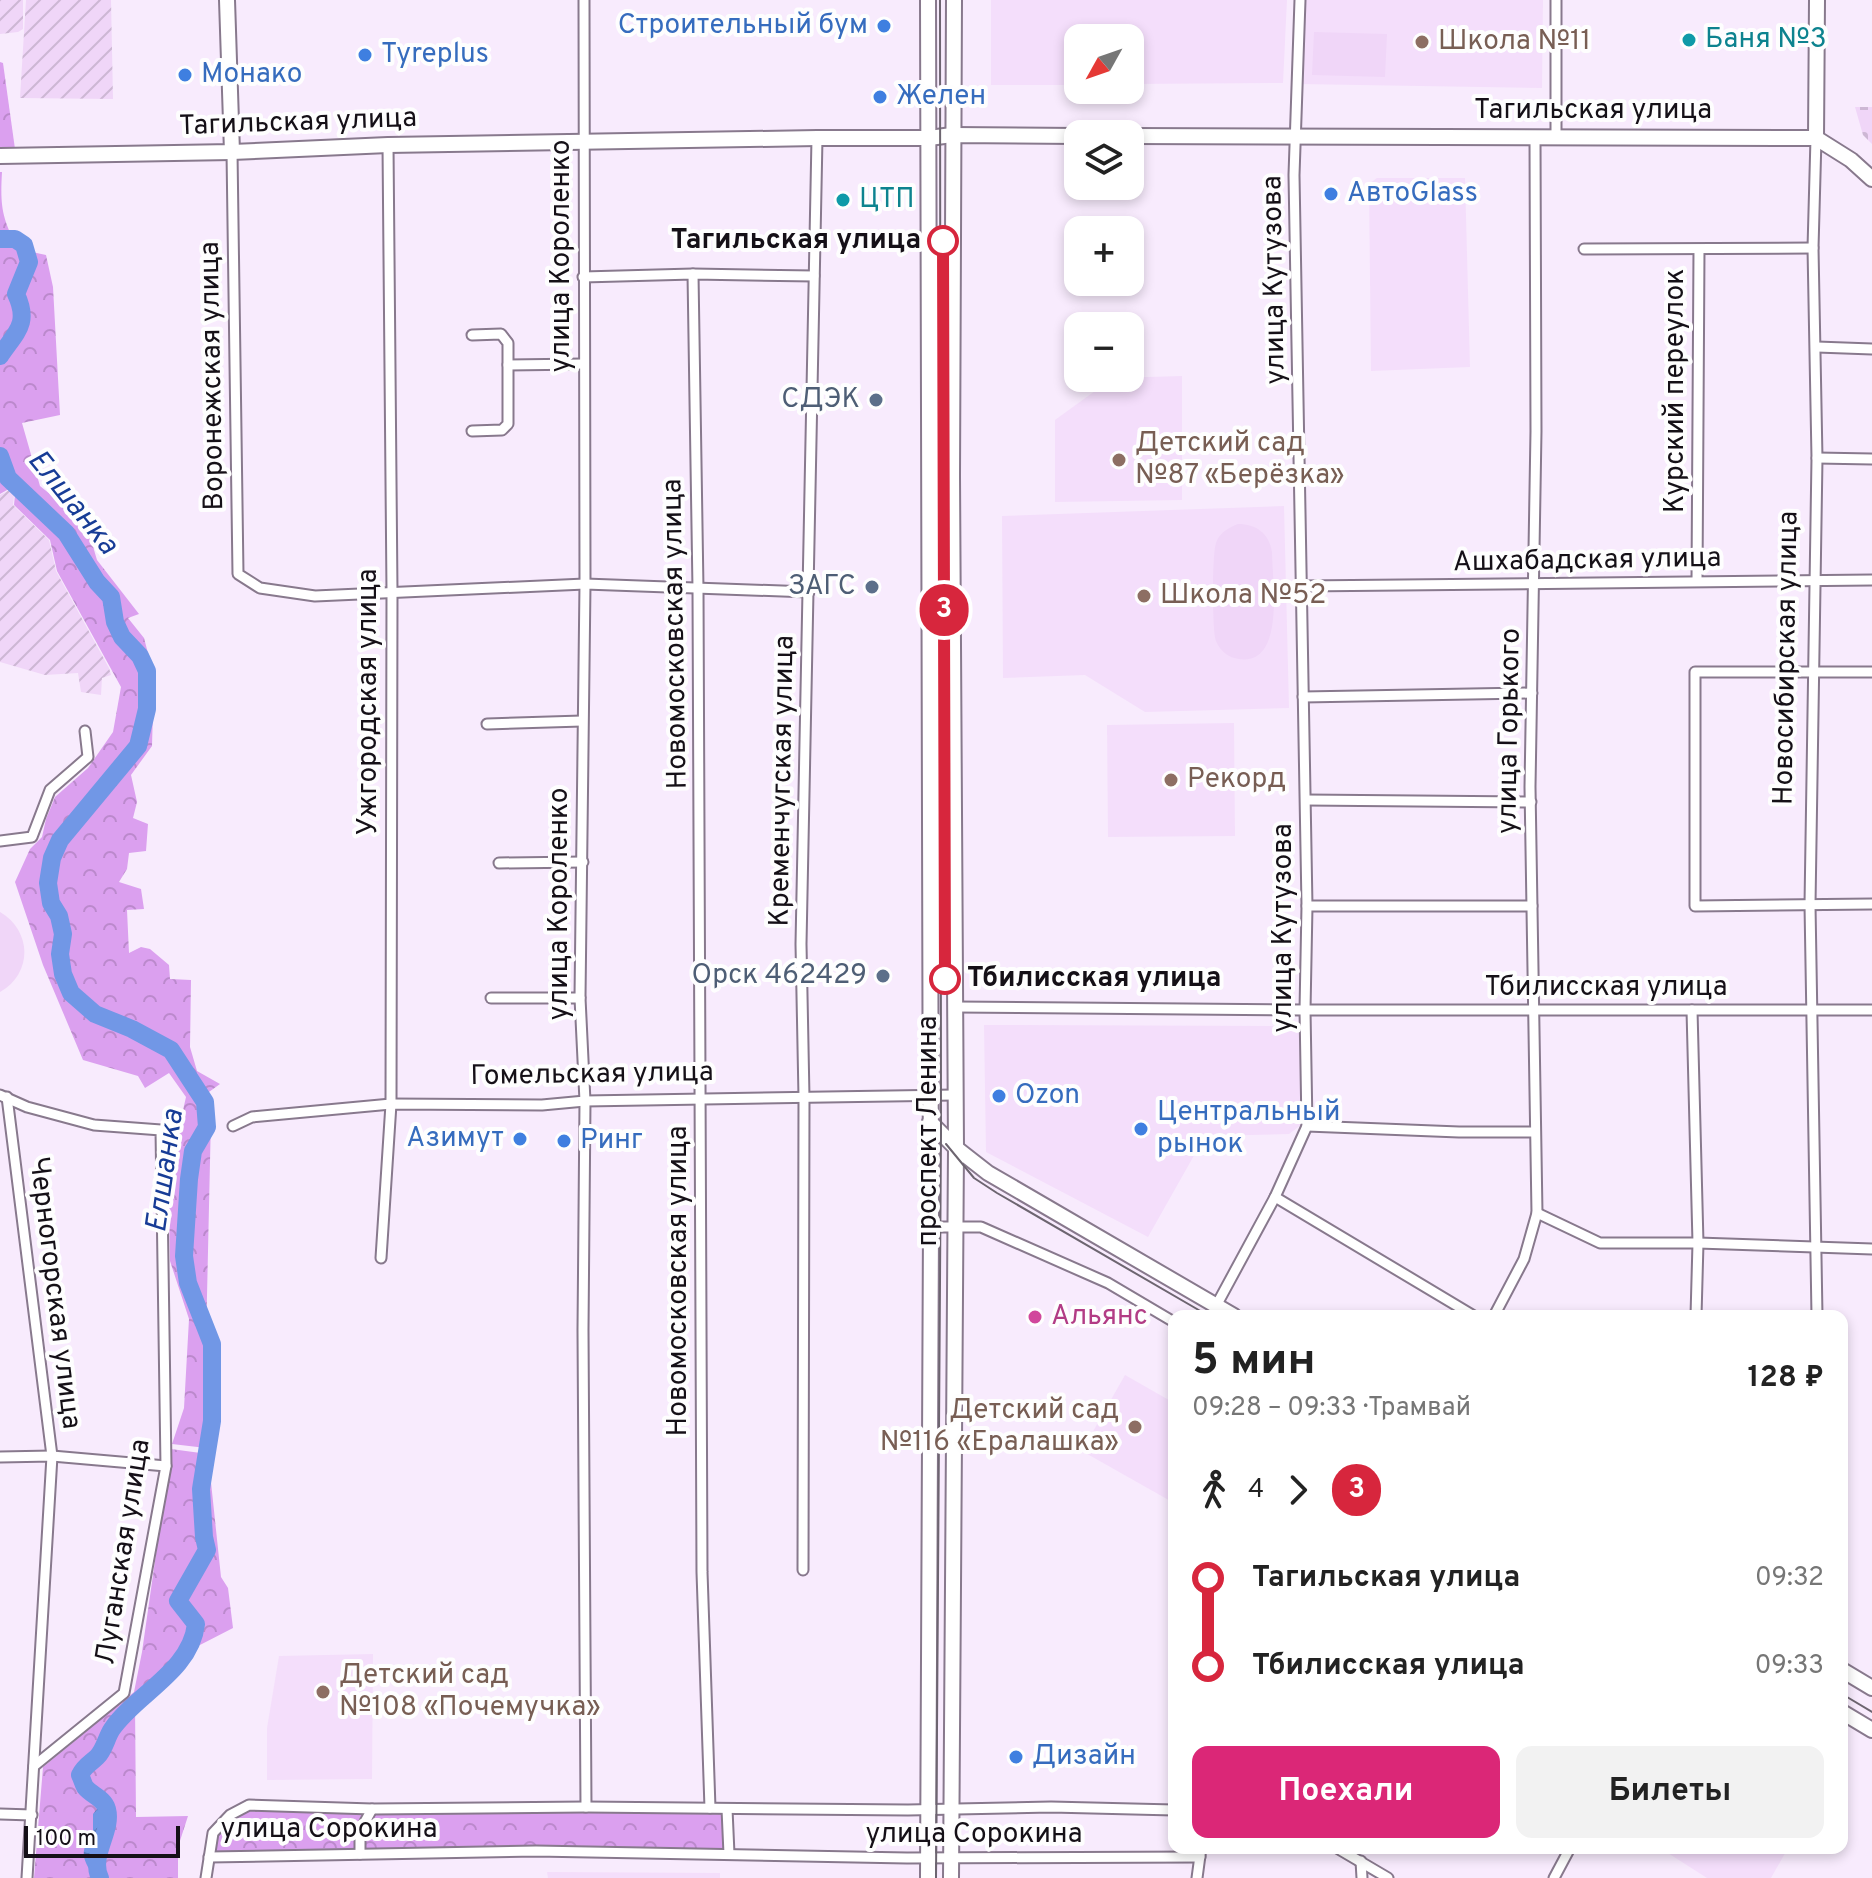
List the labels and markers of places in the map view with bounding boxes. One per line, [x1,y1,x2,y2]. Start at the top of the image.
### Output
place label: Строительный бум [618,8,868,44]
marker: Строительный бум [875,17,893,35]
place label: Баня №3 [1705,22,1827,58]
place label: Школа №11 [1438,24,1591,60]
marker: Баня №3 [1680,31,1698,49]
marker: Школа №11 [1413,33,1431,51]
place label: Tyreplus [381,37,489,73]
marker: Tyreplus [356,46,374,64]
place label: Монако [201,57,302,93]
marker: Монако [176,66,194,84]
place label: Желен [896,79,986,115]
marker: Желен [871,88,889,106]
place label: АвтоGlass [1347,176,1478,212]
place label: ЦТП [859,182,915,218]
marker: АвтоGlass [1322,185,1340,203]
marker: ЦТП [834,191,852,209]
place label: Тагильская улица [671,223,921,259]
marker: Тагильская улица [928,226,958,256]
place label: СДЭК [781,382,860,418]
marker: СДЭК [867,391,885,409]
place label: Детский сад №87 «Берёзка» [1135,426,1344,494]
marker: Детский сад №87 «Берёзка» [1110,451,1128,469]
place label: ЗАГС [788,569,856,605]
marker: ЗАГС [863,578,881,596]
place label: Школа №52 [1160,578,1326,614]
marker: Школа №52 [1135,587,1153,605]
place label: Рекорд [1187,762,1286,798]
marker: Рекорд [1162,771,1180,789]
place label: Орск 462429 [692,958,867,994]
place label: Тбилисская улица [967,961,1221,997]
marker: Тбилисская улица [930,964,960,994]
marker: Орск 462429 [874,967,892,985]
place label: Ozon [1015,1078,1080,1114]
marker: Ozon [990,1087,1008,1105]
place label: Центральный рынок [1157,1095,1340,1163]
marker: Центральный рынок [1132,1120,1150,1138]
place label: Азимут [406,1121,504,1157]
place label: Ринг [580,1123,643,1159]
marker: Азимут [511,1130,529,1148]
marker: Ринг [555,1132,573,1150]
place label: Альянс [1051,1299,1148,1335]
marker: Альянс [1026,1308,1044,1326]
place label: Детский сад №116 «Ералашка» [880,1393,1119,1461]
marker: Детский сад №116 «Ералашка» [1126,1418,1144,1436]
place label: Детский сад №108 «Почемучка» [339,1658,601,1726]
marker: Детский сад №108 «Почемучка» [314,1683,332,1701]
place label: Дизайн [1032,1739,1136,1775]
marker: Дизайн [1007,1748,1025,1766]

